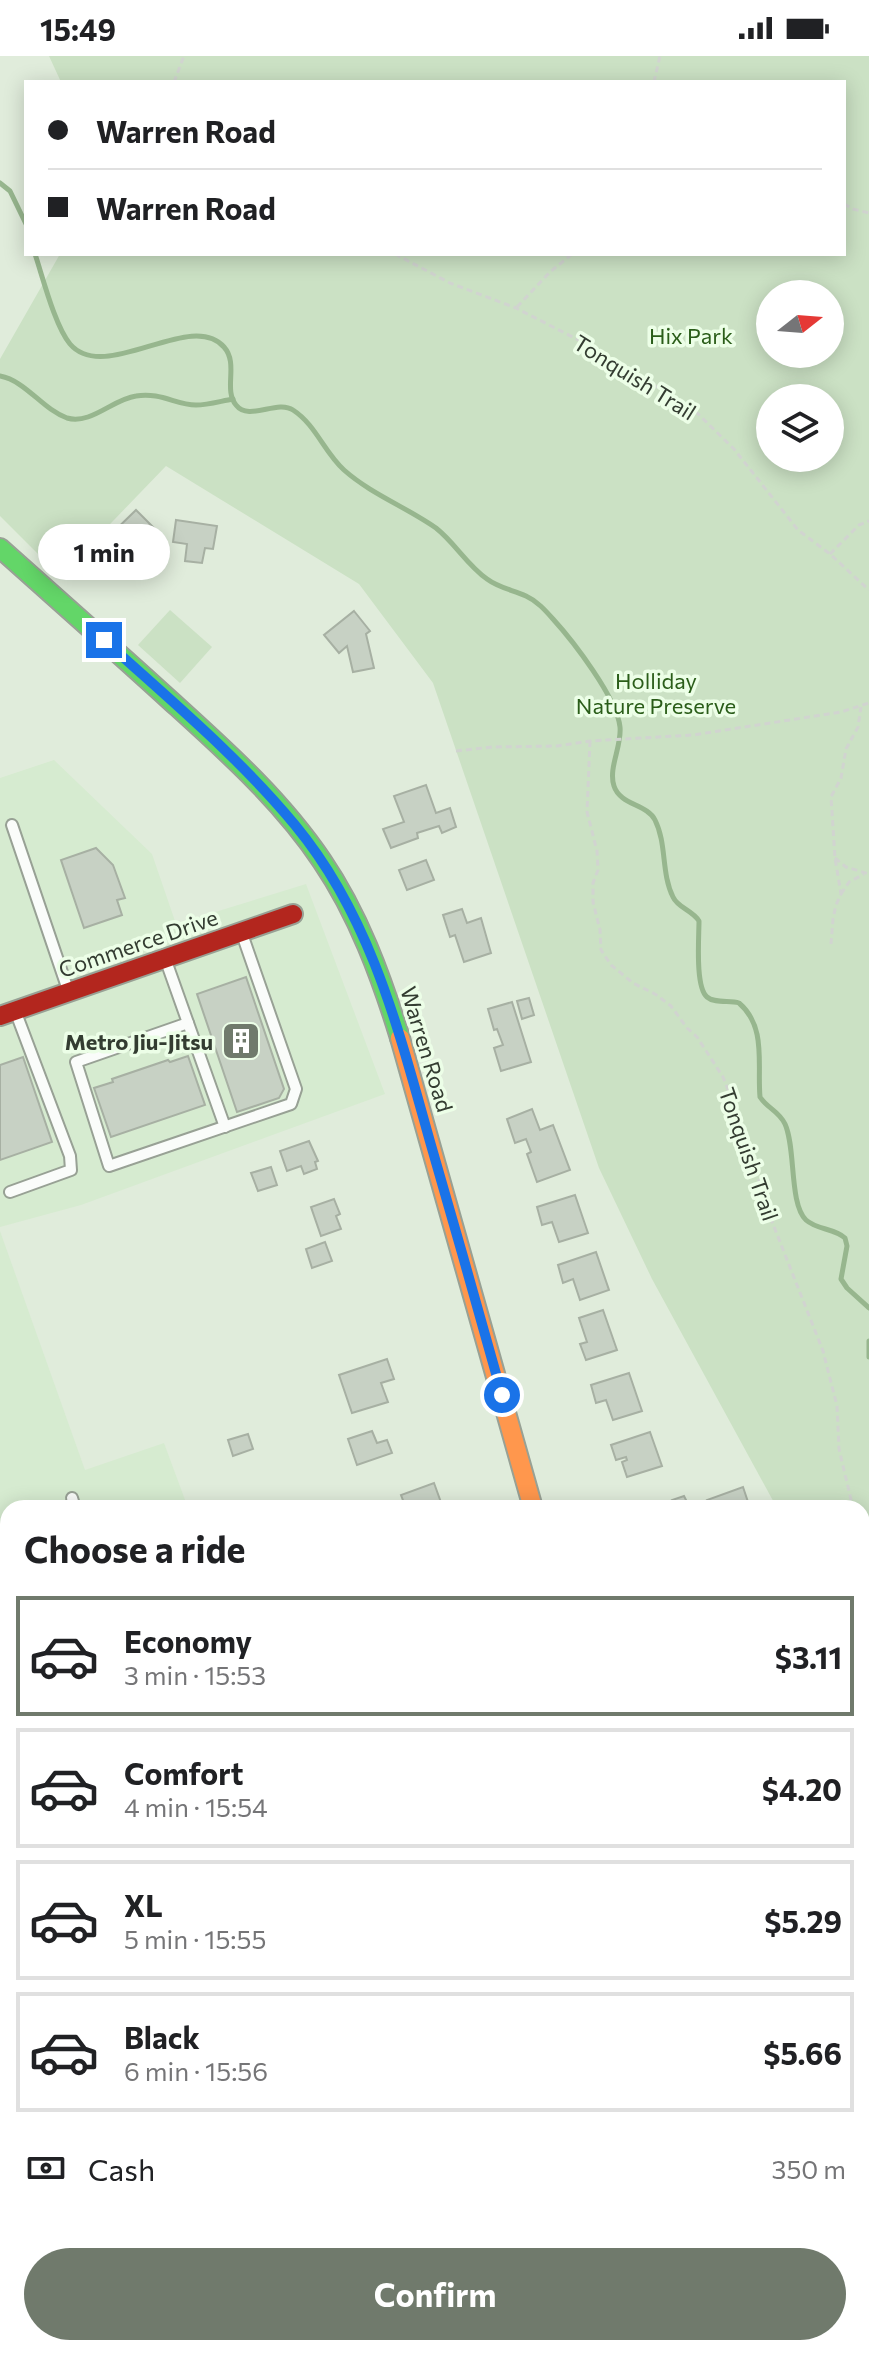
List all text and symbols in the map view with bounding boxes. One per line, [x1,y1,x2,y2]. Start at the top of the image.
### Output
text: 15:49 [40,10,116,47]
text: Warren Road [96,112,276,149]
text: Warren Road [96,189,276,226]
north arrow [756,280,844,368]
map controls [756,280,844,472]
park label: Hix Park [649,322,733,349]
street label: Tonquish Trail [569,329,701,425]
button: layers [756,384,844,472]
callout: 1 min [38,524,170,580]
text: 1 min [73,536,135,567]
route end [86,622,122,658]
park label: Holliday Nature Preserve [576,667,736,719]
street label: Commerce Drive [55,903,221,983]
street label: Warren Road [395,983,459,1115]
building icon: Metro Jiu-Jitsu [220,1020,262,1062]
place label: Metro Jiu-Jitsu [65,1028,213,1055]
street label: Tonquish Trail [714,1084,784,1224]
route start [484,1377,520,1413]
text: Choose a ride [24,1526,245,1570]
icon: car [28,1620,100,1692]
text: Economy [124,1622,252,1659]
text: $3.11 [775,1638,842,1675]
text: 3 min · 15:53 [124,1659,266,1690]
icon: car [28,1752,100,1824]
text: Comfort [124,1754,243,1791]
text: $4.20 [762,1770,842,1807]
text: 4 min · 15:54 [124,1791,268,1822]
icon: car [28,1884,100,1956]
text: XL [124,1886,163,1923]
text: $5.29 [764,1902,842,1939]
text: 5 min · 15:55 [124,1923,266,1954]
icon: car [28,2016,100,2088]
text: Black [124,2018,200,2055]
text: $5.66 [763,2034,842,2071]
text: 6 min · 15:56 [124,2055,268,2086]
icon: cash [24,2146,68,2190]
text: Cash [88,2150,155,2187]
text: 350 m [772,2153,846,2184]
button: Confirm [24,2248,846,2340]

